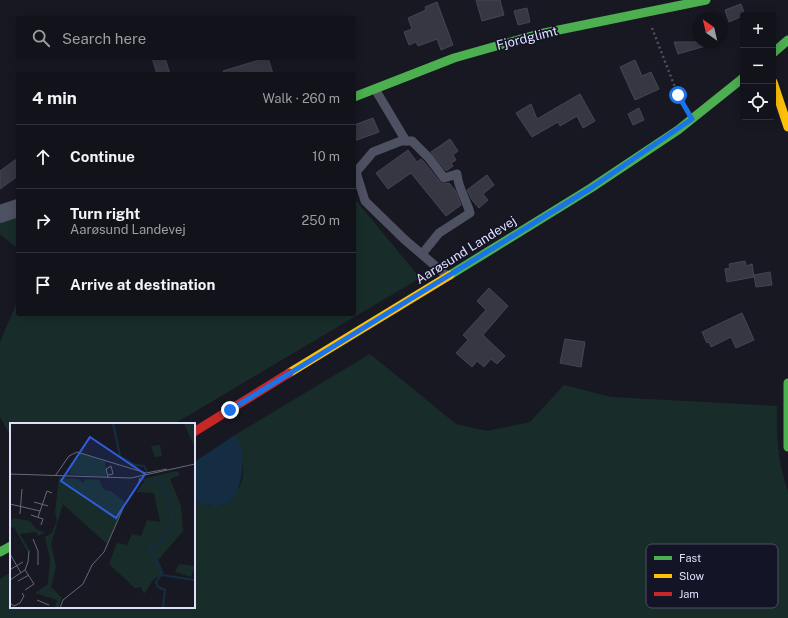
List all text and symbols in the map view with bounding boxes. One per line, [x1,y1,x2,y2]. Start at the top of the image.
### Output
north arrow [692,12,728,48]
map controls [740,12,776,120]
button: + [740,12,776,48]
search box [16,16,356,60]
street label: Fjordglimt [495,23,559,53]
icon: search [30,27,52,49]
text: Search here [62,30,146,47]
button: − [740,48,776,84]
button: locate [740,84,776,120]
route start [669,86,687,104]
text: 4 min [32,88,77,108]
text: Walk · 260 m [262,91,340,106]
icon: ahead [32,146,54,168]
text: Continue [70,148,135,165]
text: 10 m [312,149,340,164]
text: Turn right [70,205,140,222]
icon: right [32,210,54,232]
text: 250 m [302,213,340,228]
street label: Aarøsund Landevej [413,213,519,287]
text: Aarøsund Landevej [70,222,186,237]
icon: arrive [32,274,54,296]
text: Arrive at destination [70,276,215,293]
route end [221,401,239,419]
inset map [10,423,195,608]
legend [646,544,778,608]
text: Fast [679,552,701,564]
text: Slow [679,570,705,582]
text: Jam [679,588,699,600]

